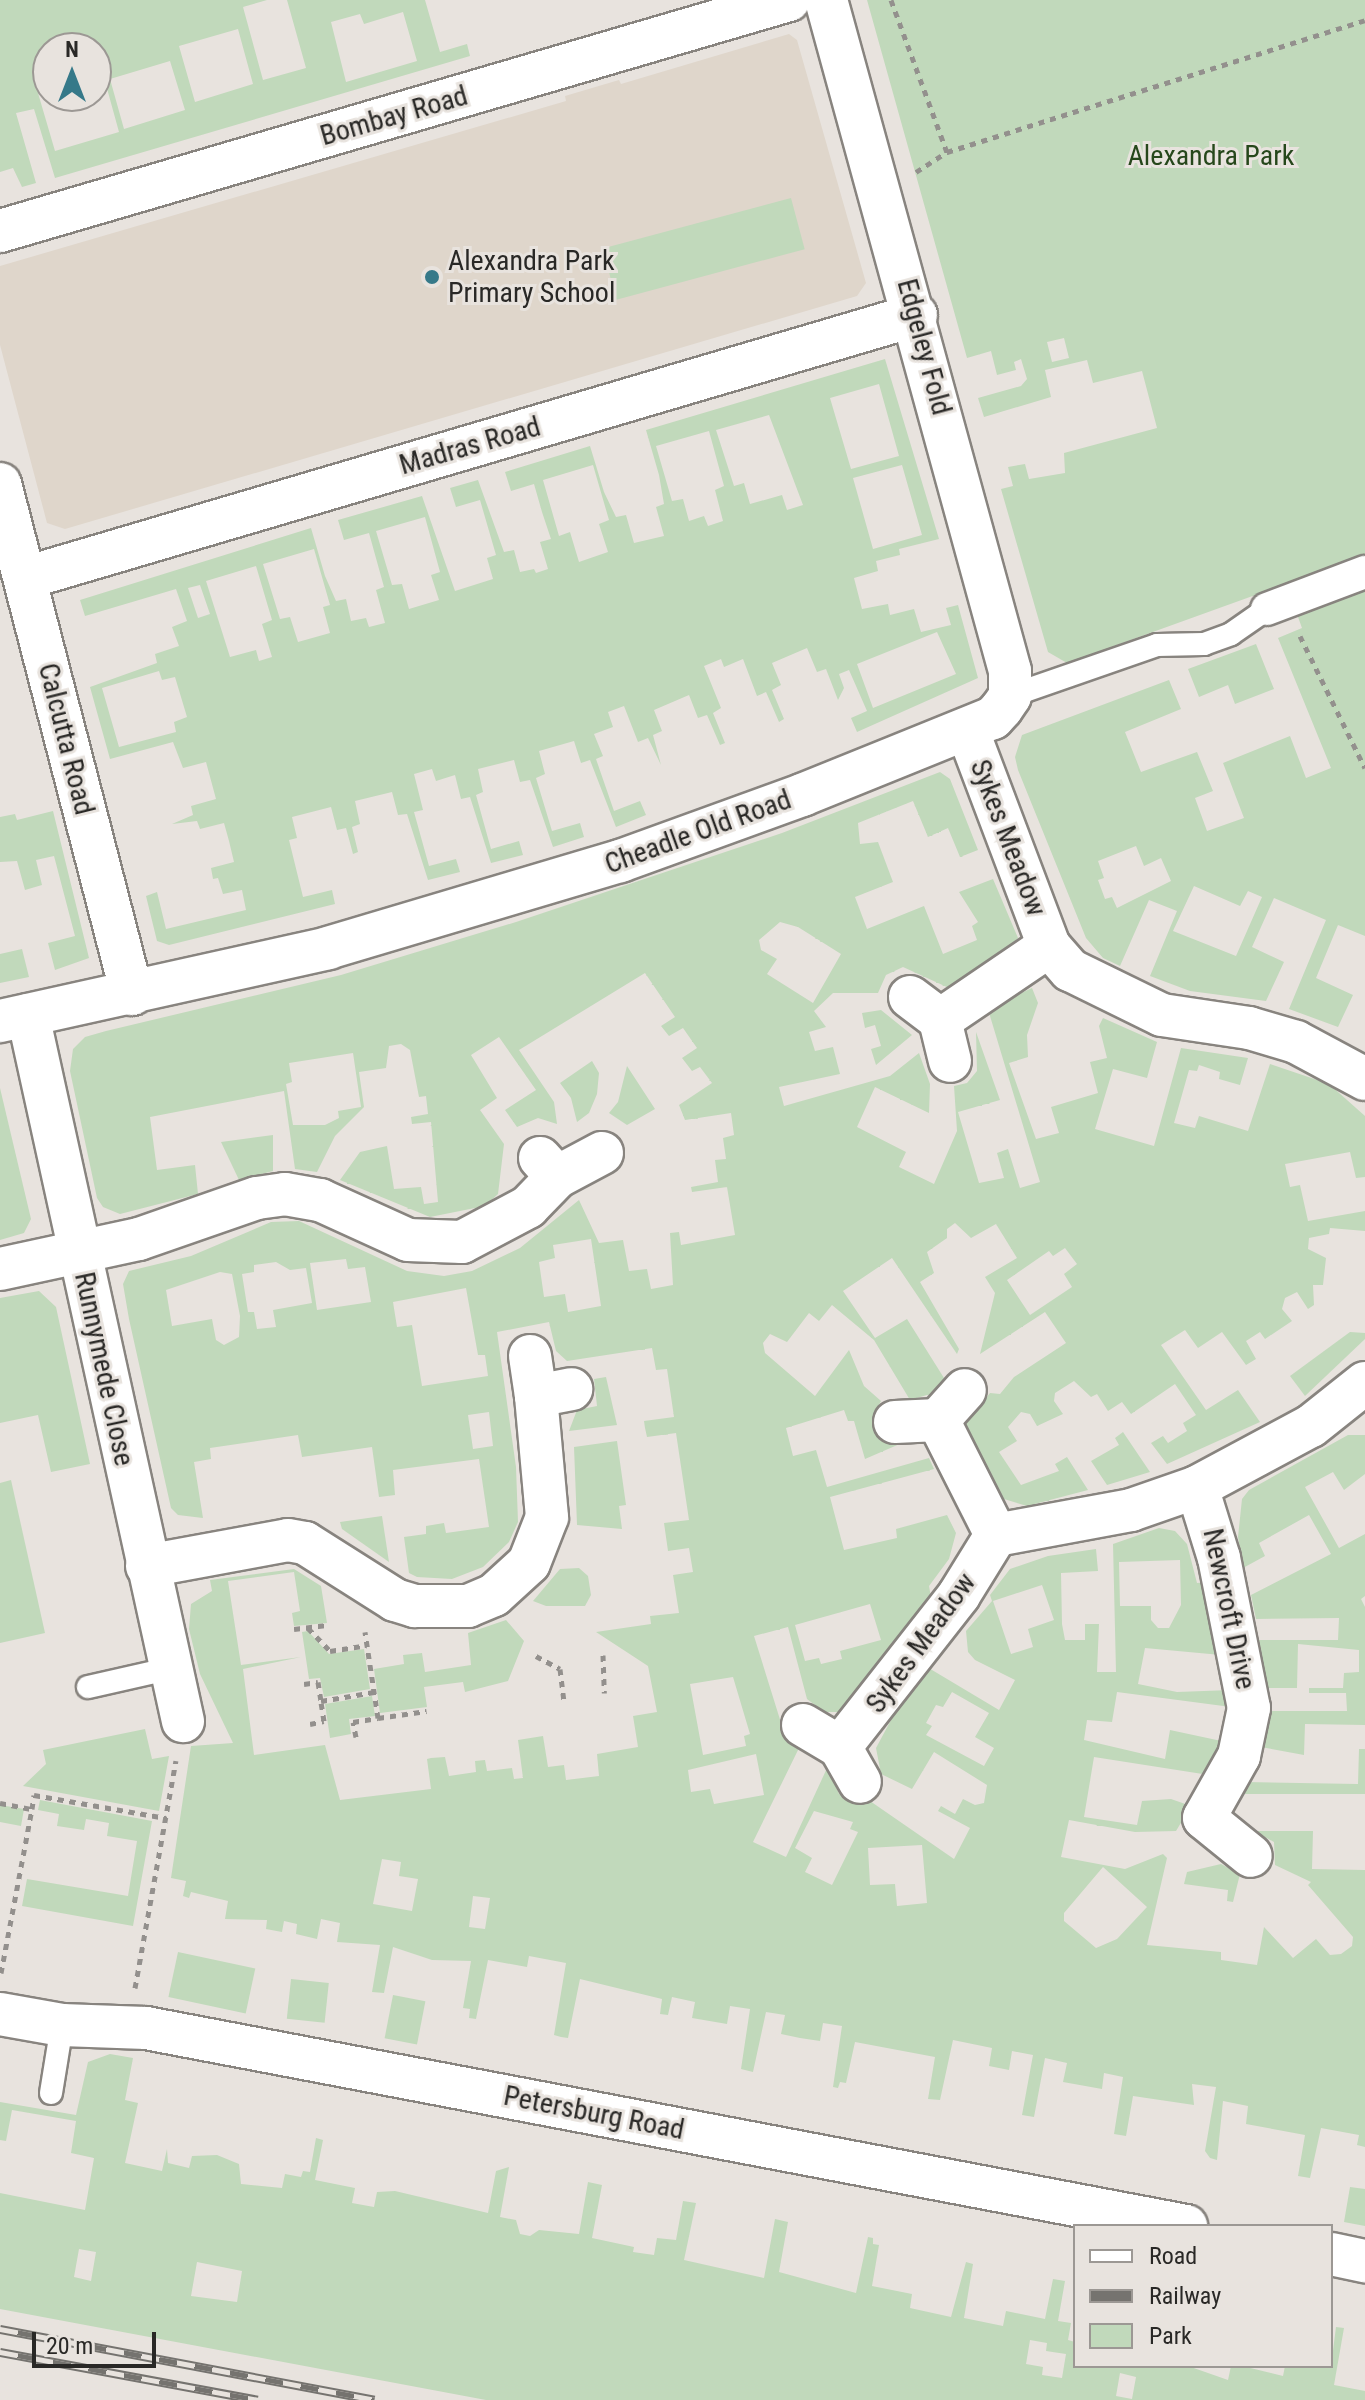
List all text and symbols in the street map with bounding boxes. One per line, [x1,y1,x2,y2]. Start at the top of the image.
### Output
north arrow [32,32,112,112]
text: N [65,37,79,62]
street label: Bombay Road [316,79,472,153]
park label: Alexandra Park [1128,139,1294,173]
place label: Alexandra Park Primary School [448,244,615,310]
marker: Alexandra Park Primary School [423,268,441,286]
street label: Edgeley Fold [890,275,958,419]
street label: Madras Road [396,410,544,482]
street label: Calcutta Road [31,660,101,818]
street label: Sykes Meadow [963,755,1053,921]
street label: Cheadle Old Road [600,783,796,881]
street label: Runnymede Close [67,1269,141,1469]
street label: Newcroft Drive [1196,1526,1262,1692]
street label: Sykes Meadow [859,1567,983,1719]
street label: Petersburg Road [501,2079,687,2147]
legend [1073,2224,1333,2368]
text: Road [1149,2242,1197,2270]
text: Railway [1149,2282,1221,2310]
scale bar [36,2316,160,2366]
text: Park [1149,2322,1192,2350]
text: 20 m [46,2332,93,2360]

